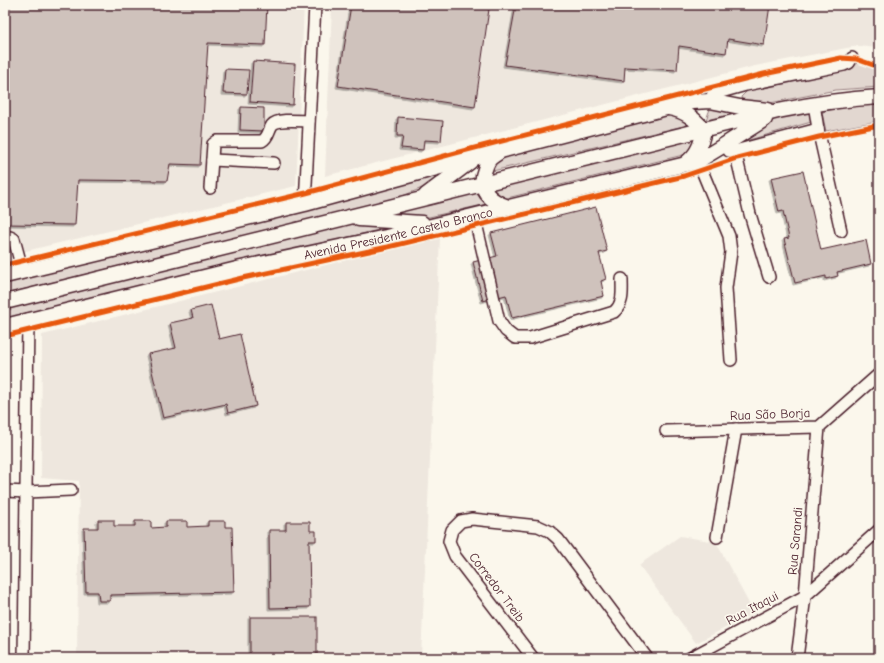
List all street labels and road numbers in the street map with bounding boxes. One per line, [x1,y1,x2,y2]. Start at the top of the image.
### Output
street label: Avenida Presidente Castelo Branco [302,204,494,262]
street label: Rua São Borja [730,405,810,423]
street label: Rua Sarandi [785,506,805,576]
street label: Corredor Treib [466,549,528,625]
street label: Rua Itaqui [723,588,781,628]

